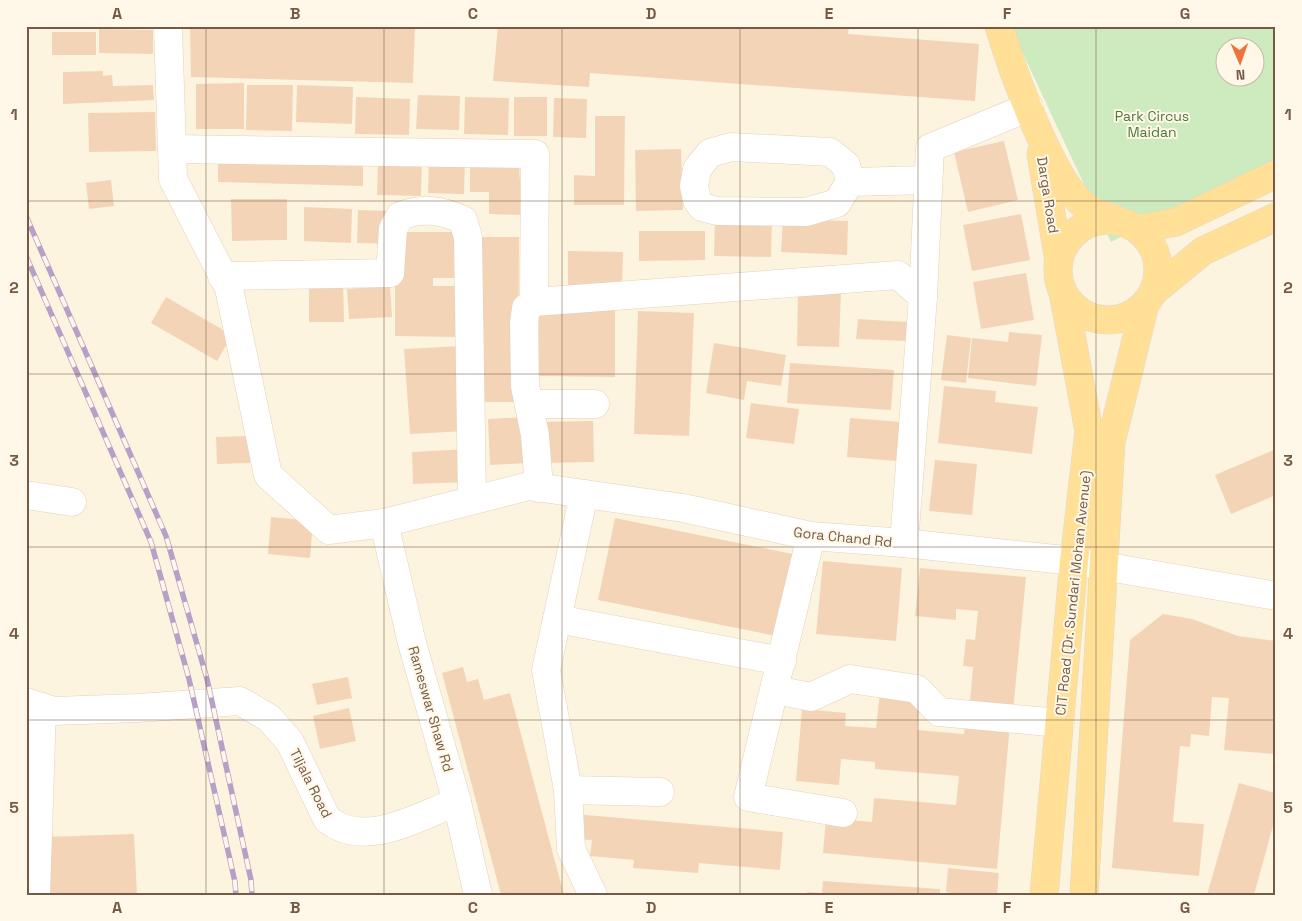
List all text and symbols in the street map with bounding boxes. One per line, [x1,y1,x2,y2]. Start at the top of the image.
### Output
text: A [112,3,122,24]
text: B [290,3,300,24]
text: C [468,3,478,24]
text: D [646,3,656,24]
text: E [825,3,834,24]
text: F [1003,3,1012,24]
text: G [1180,3,1190,24]
north arrow [1214,38,1264,88]
text: N [1235,66,1245,84]
text: 1 [10,104,18,125]
text: 1 [1284,104,1292,125]
park label: Park Circus Maidan [1115,107,1189,141]
street label: Darga Road [1033,155,1063,235]
text: 2 [9,277,19,298]
text: 2 [1283,277,1293,298]
text: 3 [9,450,19,471]
text: 3 [1283,450,1293,471]
street label: CIT Road (Dr. Sundari Mohan Avenue) [1051,469,1095,717]
street label: Gora Chand Rd [793,523,893,551]
text: 4 [9,623,19,644]
text: 4 [1283,623,1293,644]
street label: Rameswar Shaw Rd [404,644,458,774]
street label: Tiljala Road [286,745,336,821]
text: 5 [9,797,19,818]
text: 5 [1283,797,1293,818]
text: A [112,897,122,918]
text: B [290,897,300,918]
text: C [468,897,478,918]
text: D [646,897,656,918]
text: E [825,897,834,918]
text: F [1003,897,1012,918]
text: G [1180,897,1190,918]

